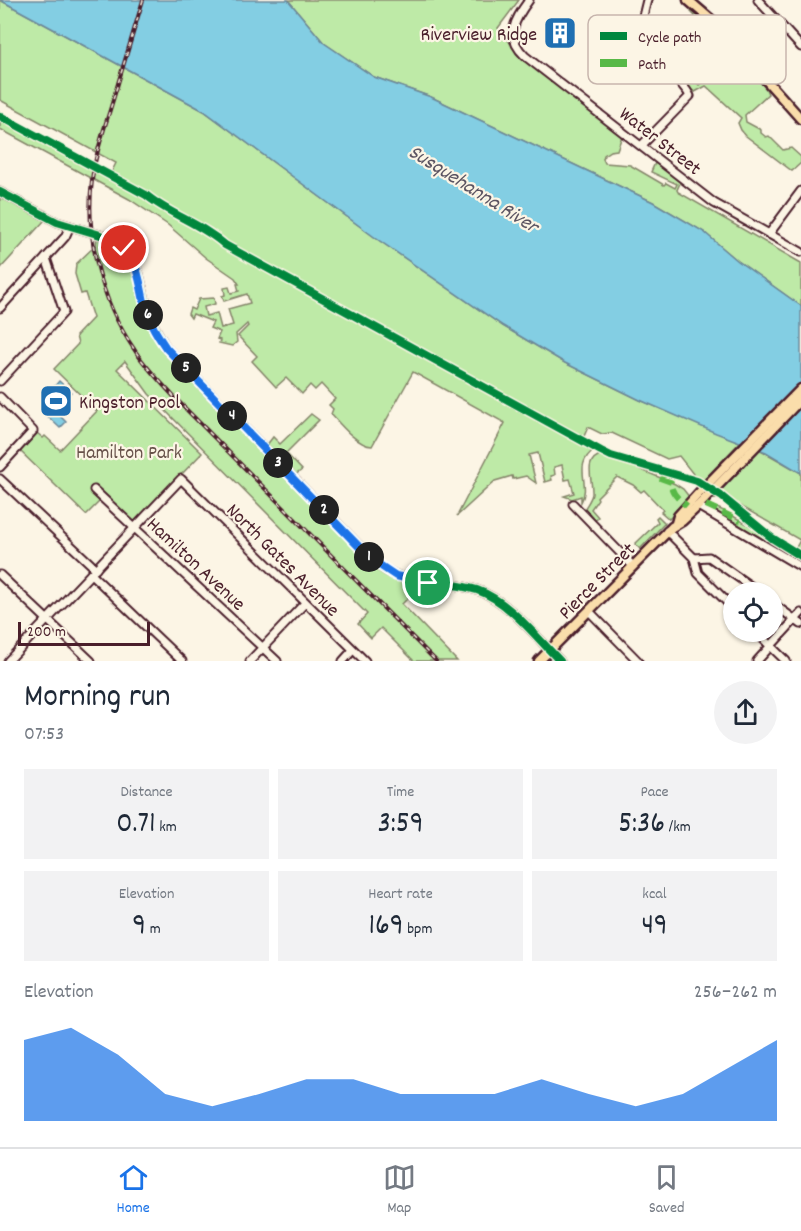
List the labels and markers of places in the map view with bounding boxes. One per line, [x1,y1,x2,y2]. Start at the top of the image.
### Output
building icon: Riverview Ridge [542,15,578,51]
place label: Riverview Ridge [420,22,537,50]
pin [98,222,149,273]
pin: 6 [133,300,163,330]
pin: 5 [171,353,201,383]
sports icon: Kingston Pool [38,383,74,419]
place label: Kingston Pool [79,390,180,418]
pin: 4 [217,401,247,431]
pin: 3 [263,448,293,478]
pin: 2 [309,495,339,525]
pin: 1 [354,542,384,572]
pin [402,557,453,608]

